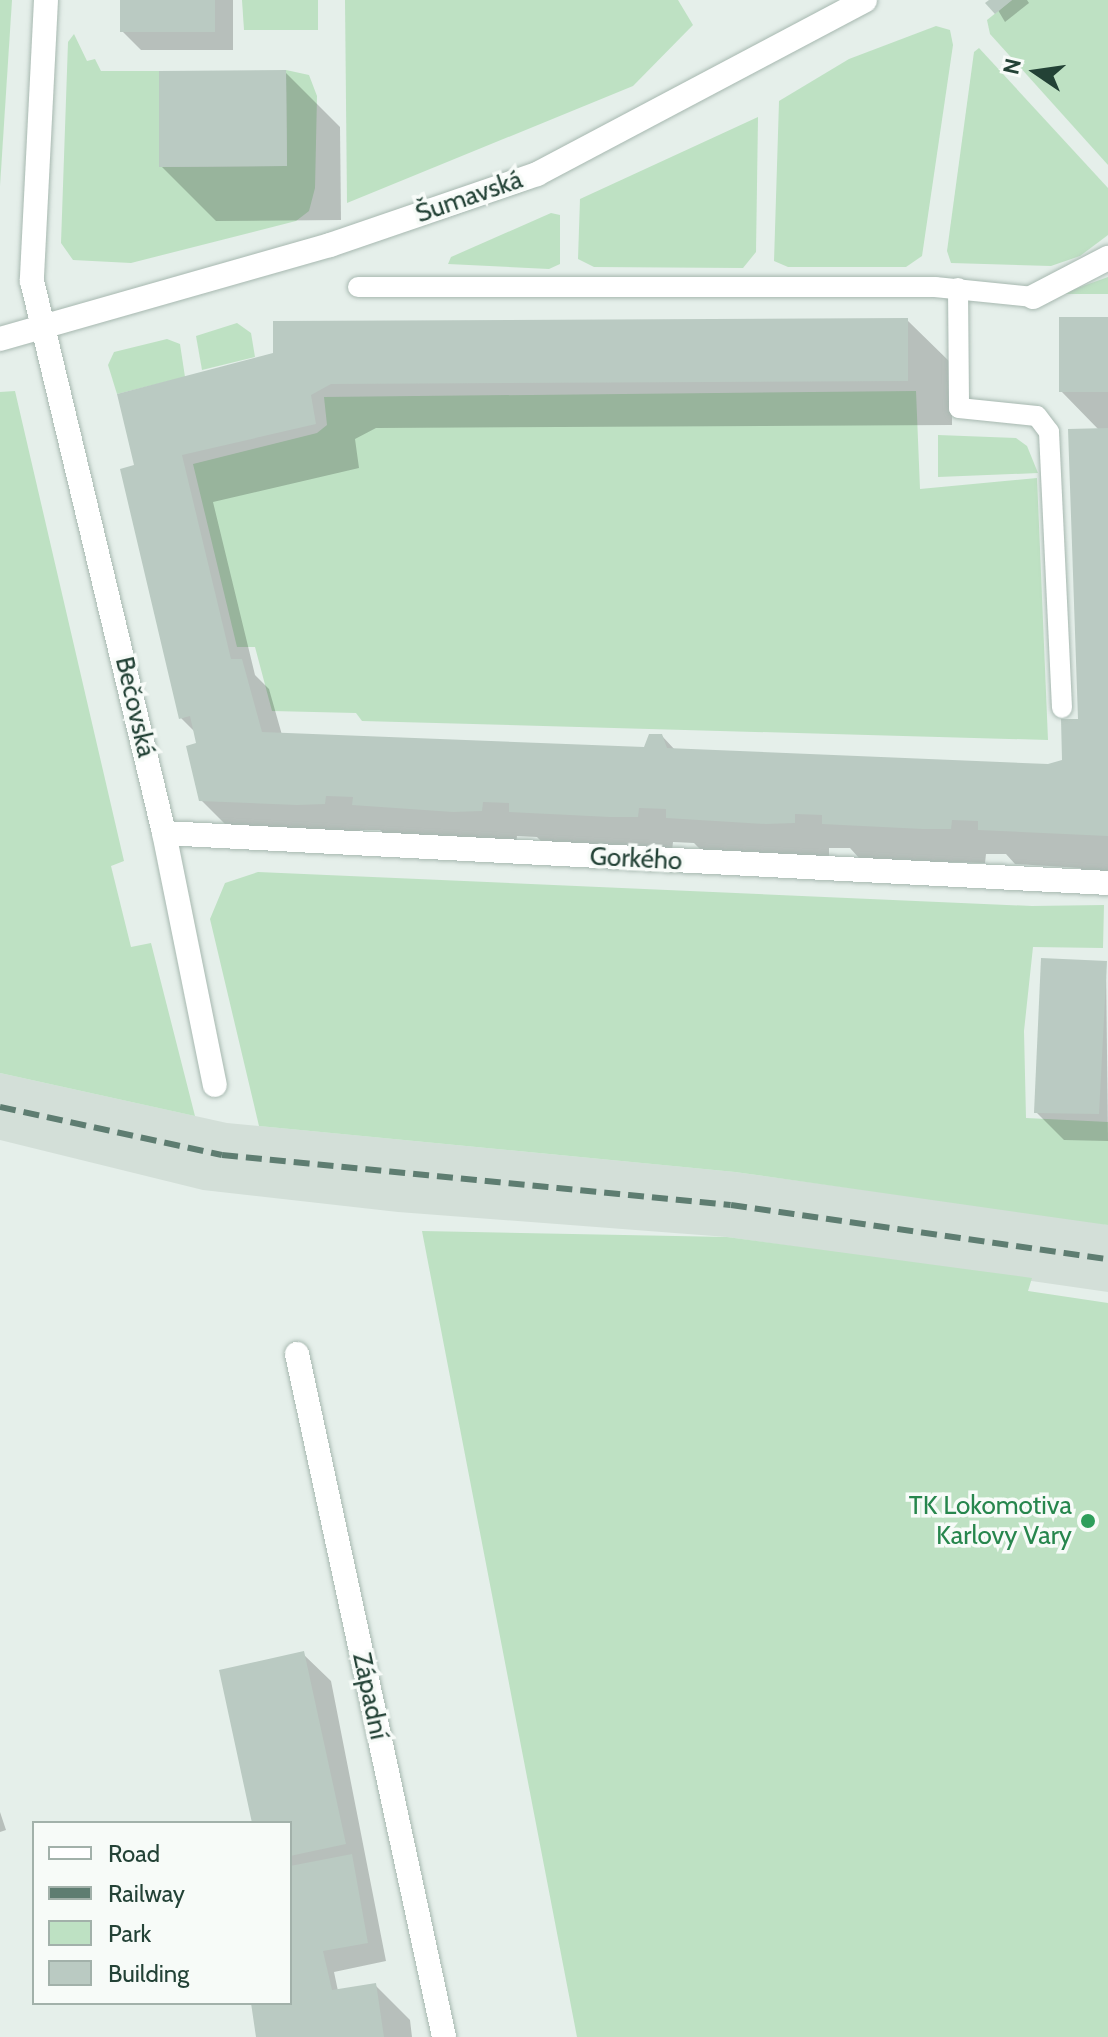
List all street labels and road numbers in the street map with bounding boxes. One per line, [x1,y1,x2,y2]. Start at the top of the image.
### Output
street label: Šumavská [411,164,527,230]
street label: Bečovská [108,654,162,760]
street label: Gorkého [589,841,683,877]
street label: Západní [346,1650,394,1742]

